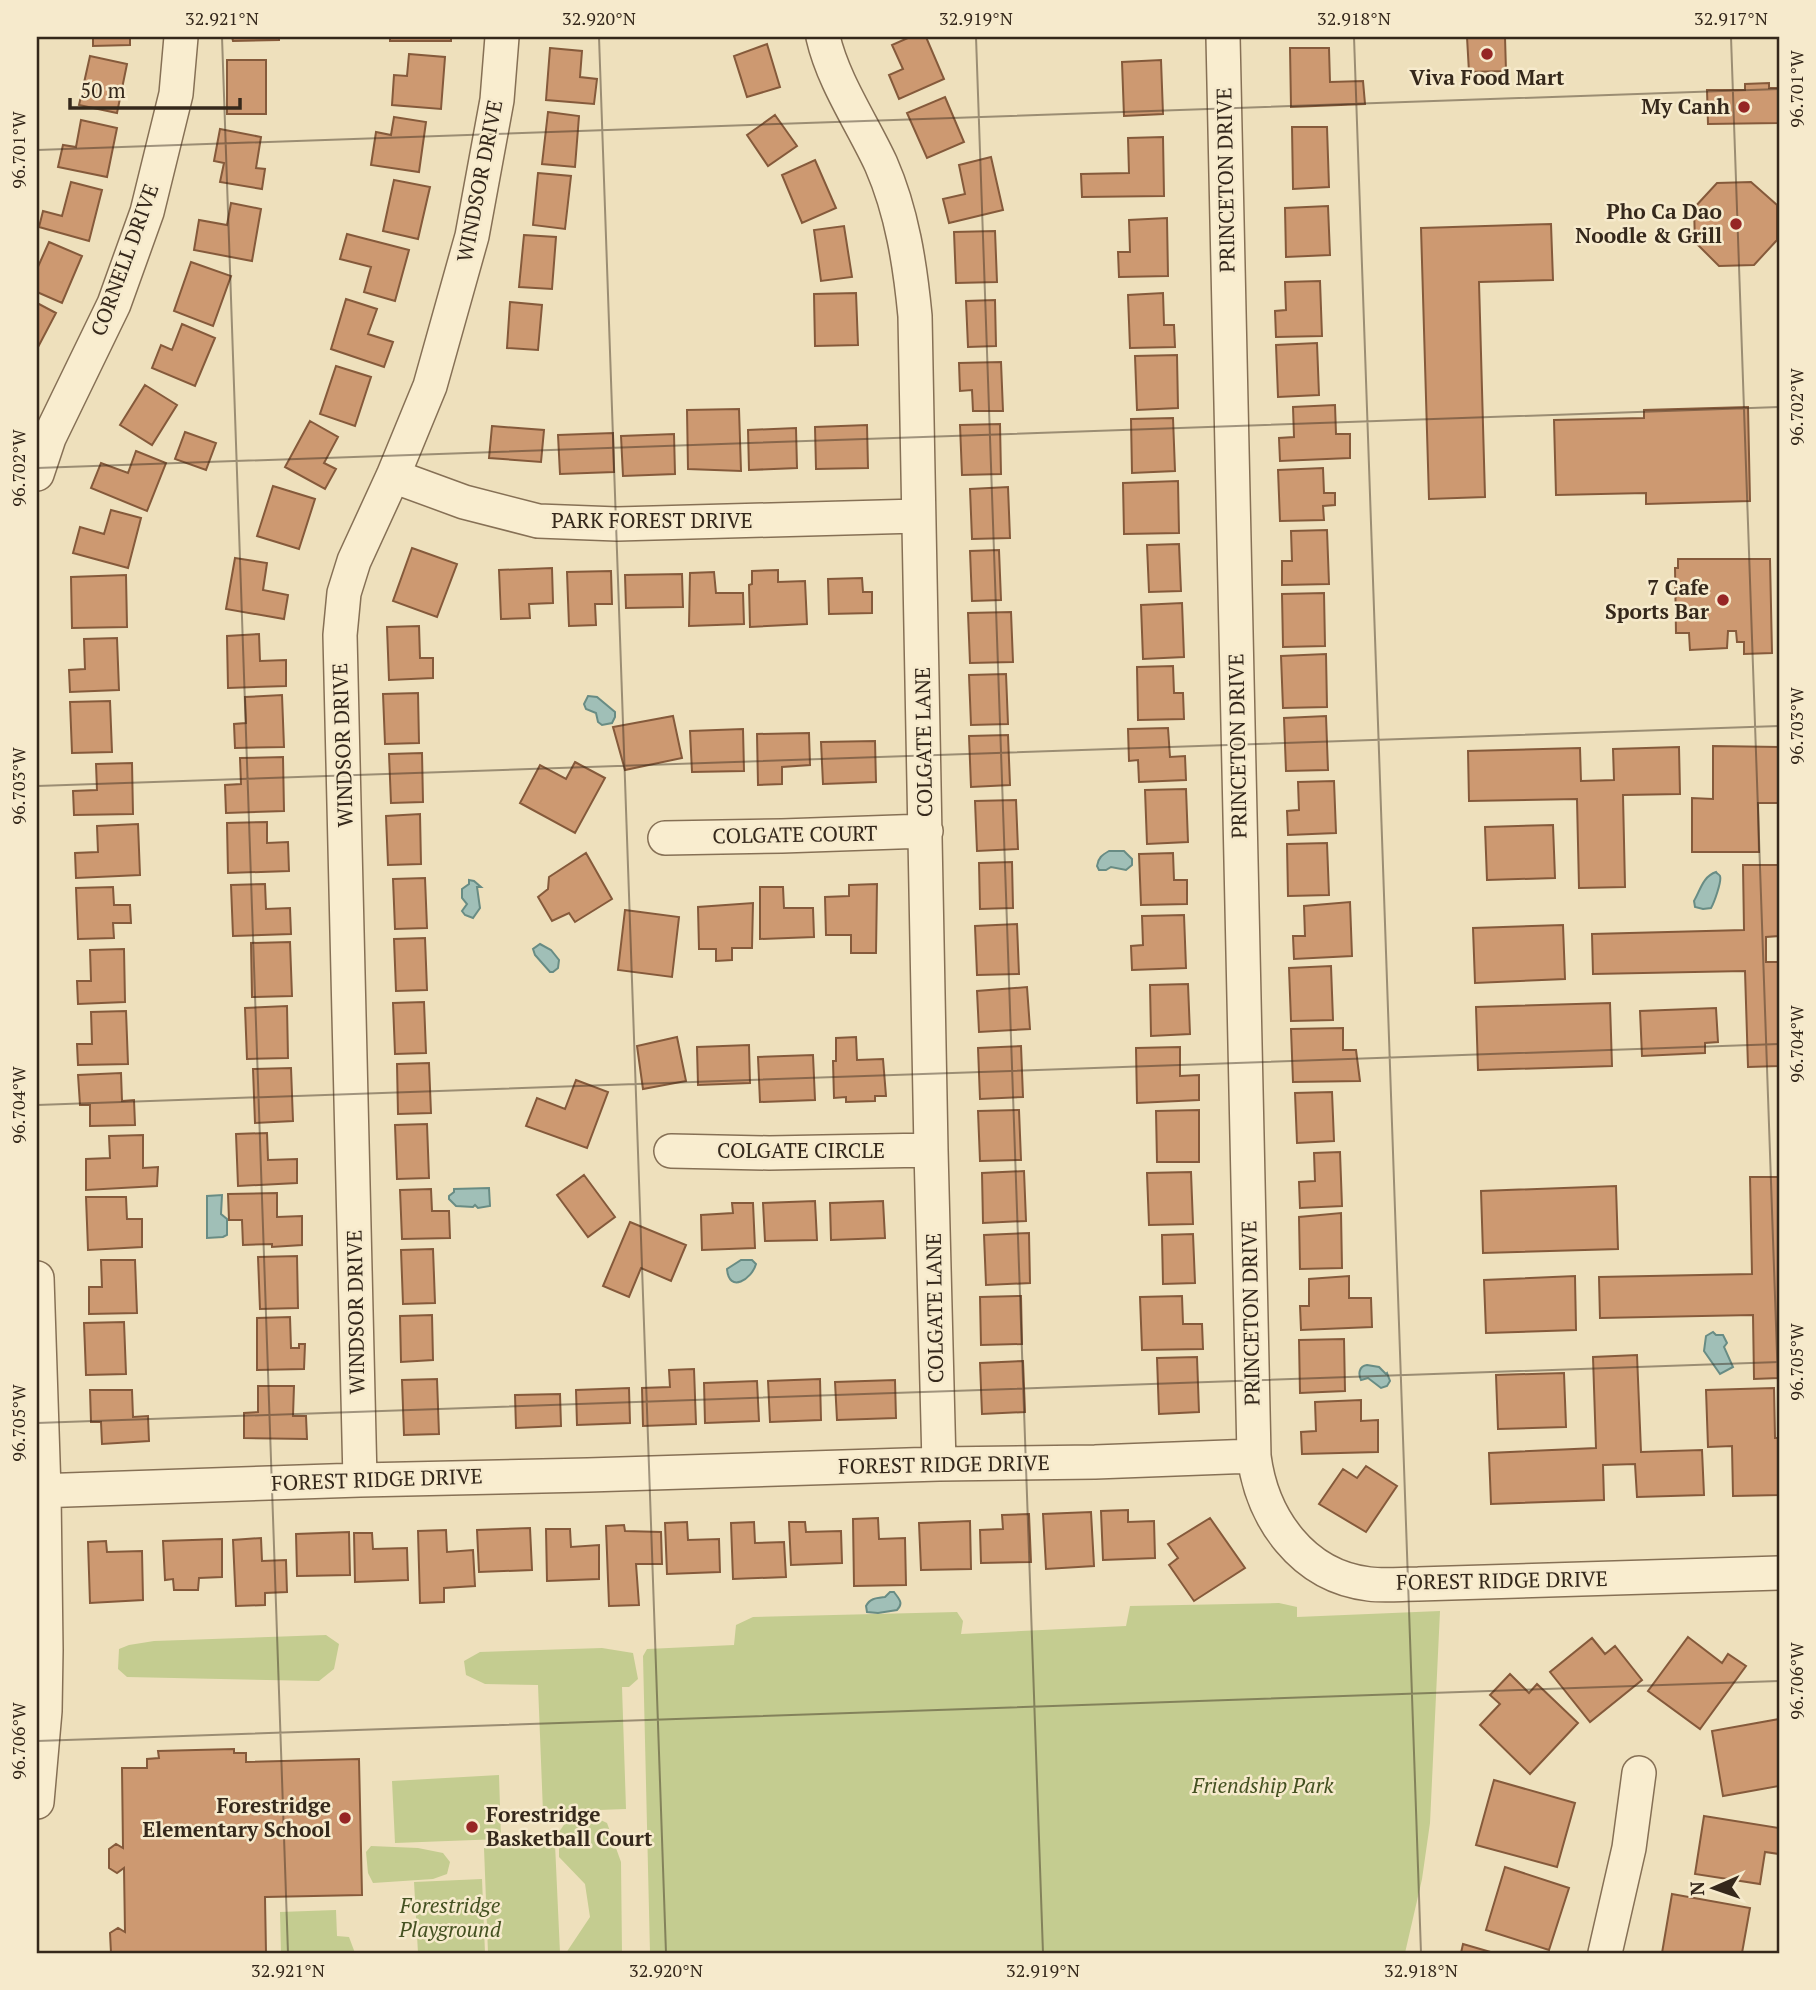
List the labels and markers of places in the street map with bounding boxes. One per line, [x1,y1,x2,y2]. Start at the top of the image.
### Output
marker: Viva Food Mart [1479,46,1495,62]
place label: Viva Food Mart [1409,63,1565,91]
place label: My Canh [1641,92,1731,120]
marker: My Canh [1736,99,1752,115]
place label: Pho Ca Dao Noodle & Grill [1575,197,1722,249]
marker: Pho Ca Dao Noodle & Grill [1728,216,1744,232]
place label: 7 Cafe Sports Bar [1605,573,1709,625]
marker: 7 Cafe Sports Bar [1715,592,1731,608]
place label: Forestridge Elementary School [143,1791,331,1843]
place label: Forestridge Basketball Court [486,1800,653,1852]
marker: Forestridge Elementary School [337,1810,353,1826]
marker: Forestridge Basketball Court [464,1819,480,1835]

